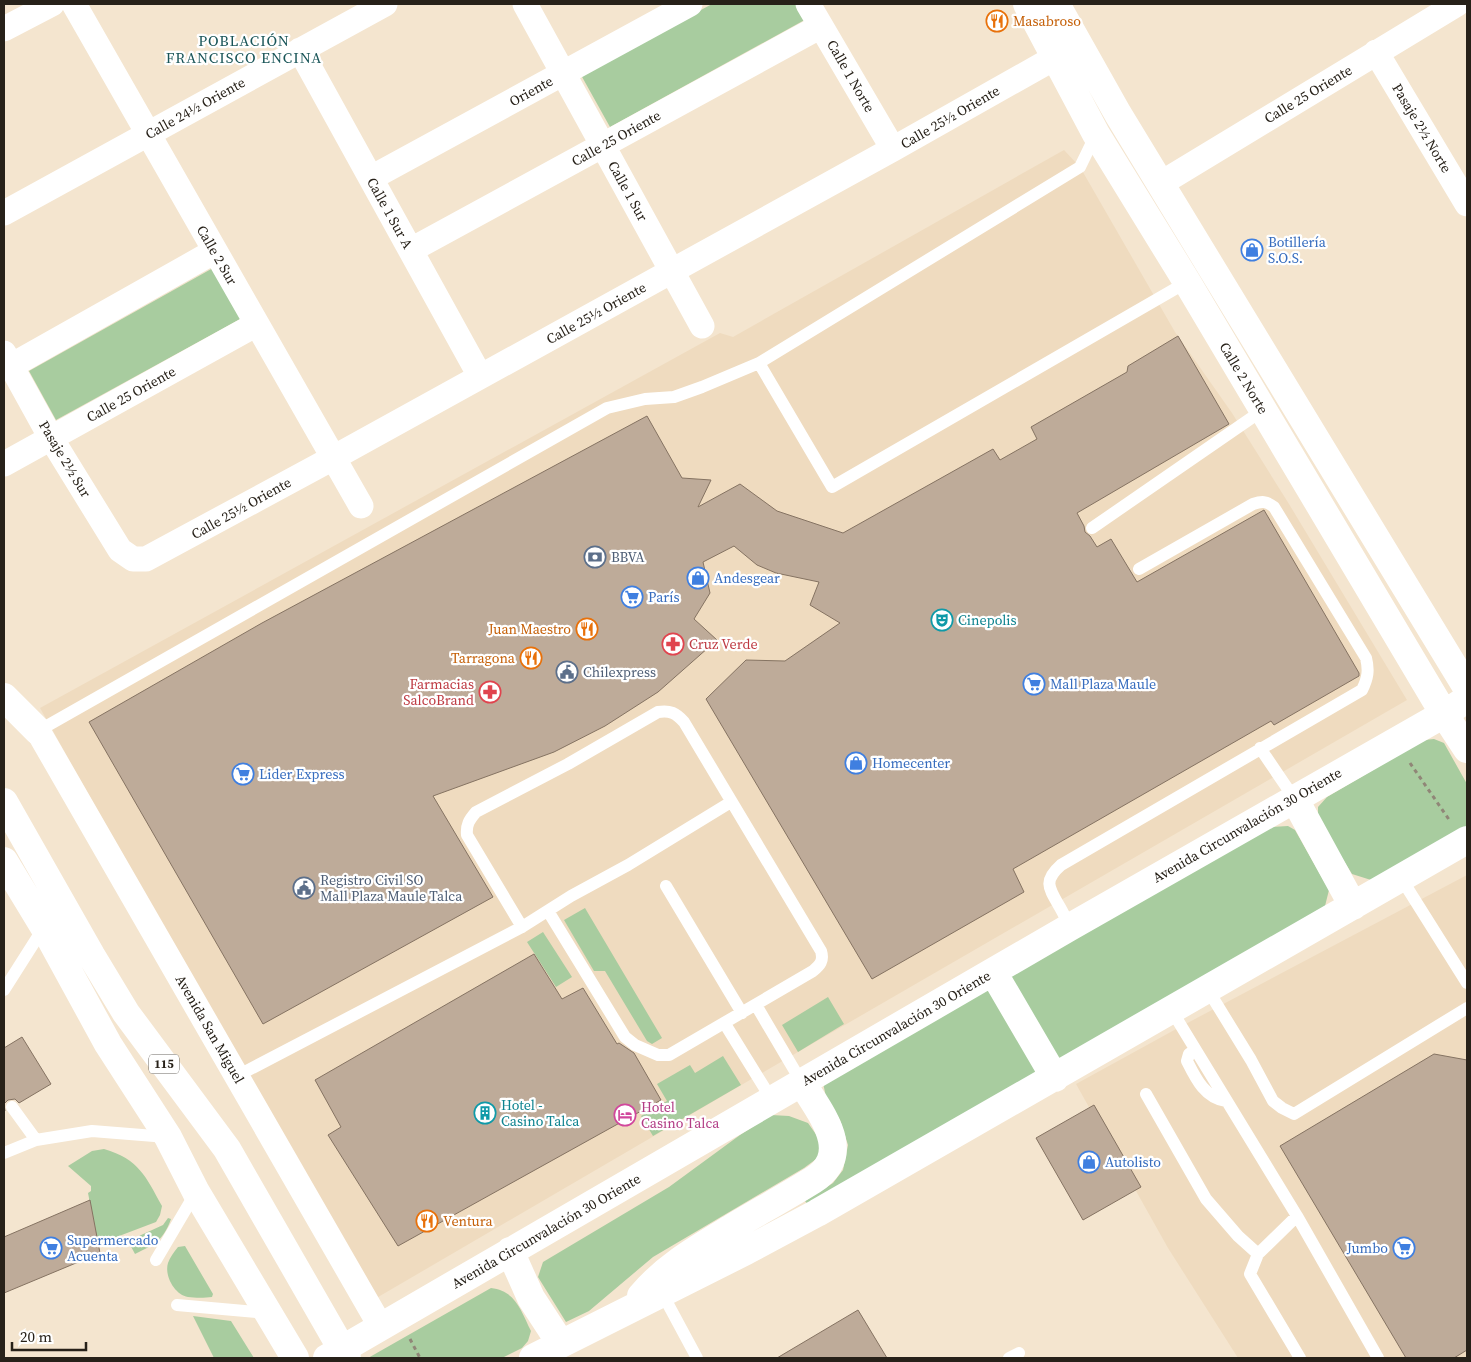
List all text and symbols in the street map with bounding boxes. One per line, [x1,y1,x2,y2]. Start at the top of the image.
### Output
restaurant icon: Masabroso [985,9,1009,33]
place label: Masabroso [1013,11,1081,31]
district label: POBLACIÓN FRANCISCO ENCINA [166,30,322,68]
street label: Calle 1 Norte [822,36,880,116]
street label: Calle 25 Oriente [1260,60,1356,128]
street label: Oriente [505,71,557,111]
street label: Calle 24½ Oriente [141,72,249,144]
street label: Calle 25½ Oriente [897,80,1003,154]
street label: Pasaje 2½ Norte [1387,80,1457,176]
street label: Calle 25 Oriente [568,105,664,171]
street label: Calle 1 Sur [603,157,653,225]
street label: Calle 1 Sur A [362,174,418,253]
street label: Calle 2 Sur [192,221,242,289]
place label: Botillería S.O.S. [1268,232,1327,268]
shop icon: Botillería S.O.S. [1240,238,1264,262]
street label: Calle 25½ Oriente [542,277,650,349]
street label: Calle 2 Norte [1215,338,1273,418]
street label: Calle 25 Oriente [83,361,179,427]
street label: Pasaje 2½ Sur [34,417,96,501]
street label: Calle 25½ Oriente [187,472,295,544]
bank icon: BBVA [583,545,607,569]
place label: BBVA [611,547,645,567]
shop icon: Andesgear [686,566,710,590]
place label: Andesgear [714,568,780,588]
supermarket icon: París [620,585,644,609]
place label: París [648,587,679,607]
theatre icon: Cinepolis [930,608,954,632]
place label: Cinepolis [958,610,1017,630]
restaurant icon: Juan Maestro [575,617,599,641]
place label: Juan Maestro [488,619,571,639]
pharmacy icon: Cruz Verde [661,632,685,656]
place label: Cruz Verde [689,634,758,654]
restaurant icon: Tarragona [519,646,543,670]
place label: Tarragona [451,648,516,668]
public building icon: Chilexpress [555,660,579,684]
place label: Chilexpress [583,662,656,682]
supermarket icon: Mall Plaza Maule [1022,672,1046,696]
place label: Farmacias SalcoBrand [403,674,474,710]
place label: Mall Plaza Maule [1050,674,1156,694]
pharmacy icon: Farmacias SalcoBrand [478,680,502,704]
shop icon: Homecenter [844,751,868,775]
place label: Homecenter [872,753,950,773]
supermarket icon: Lider Express [231,762,255,786]
street label: Avenida Circunvalación 30 Oriente [1149,763,1345,887]
place label: Lider Express [259,764,345,784]
place label: Registro Civil SO Mall Plaza Maule Talca [320,870,463,906]
public building icon: Registro Civil SO Mall Plaza Maule Talca [292,876,316,900]
street label: Avenida Circunvalación 30 Oriente [798,966,994,1090]
street label: Avenida San Miguel [171,971,249,1087]
road number: 115 [149,1054,179,1074]
place label: Hotel - Casino Talca [501,1095,580,1131]
place label: Hotel Casino Talca [641,1097,720,1133]
building icon: Hotel - Casino Talca [473,1101,497,1125]
hotel icon: Hotel Casino Talca [613,1103,637,1127]
shop icon: Autolisto [1077,1150,1101,1174]
place label: Autolisto [1105,1152,1161,1172]
street label: Avenida Circunvalación 30 Oriente [448,1169,644,1293]
restaurant icon: Ventura [415,1209,439,1233]
place label: Ventura [443,1211,493,1231]
place label: Supermercado Acuenta [67,1230,159,1266]
supermarket icon: Supermercado Acuenta [39,1236,63,1260]
supermarket icon: Jumbo [1392,1236,1416,1260]
place label: Jumbo [1346,1238,1388,1258]
scale bar [12,1320,86,1352]
text: 20 m [20,1326,52,1347]

